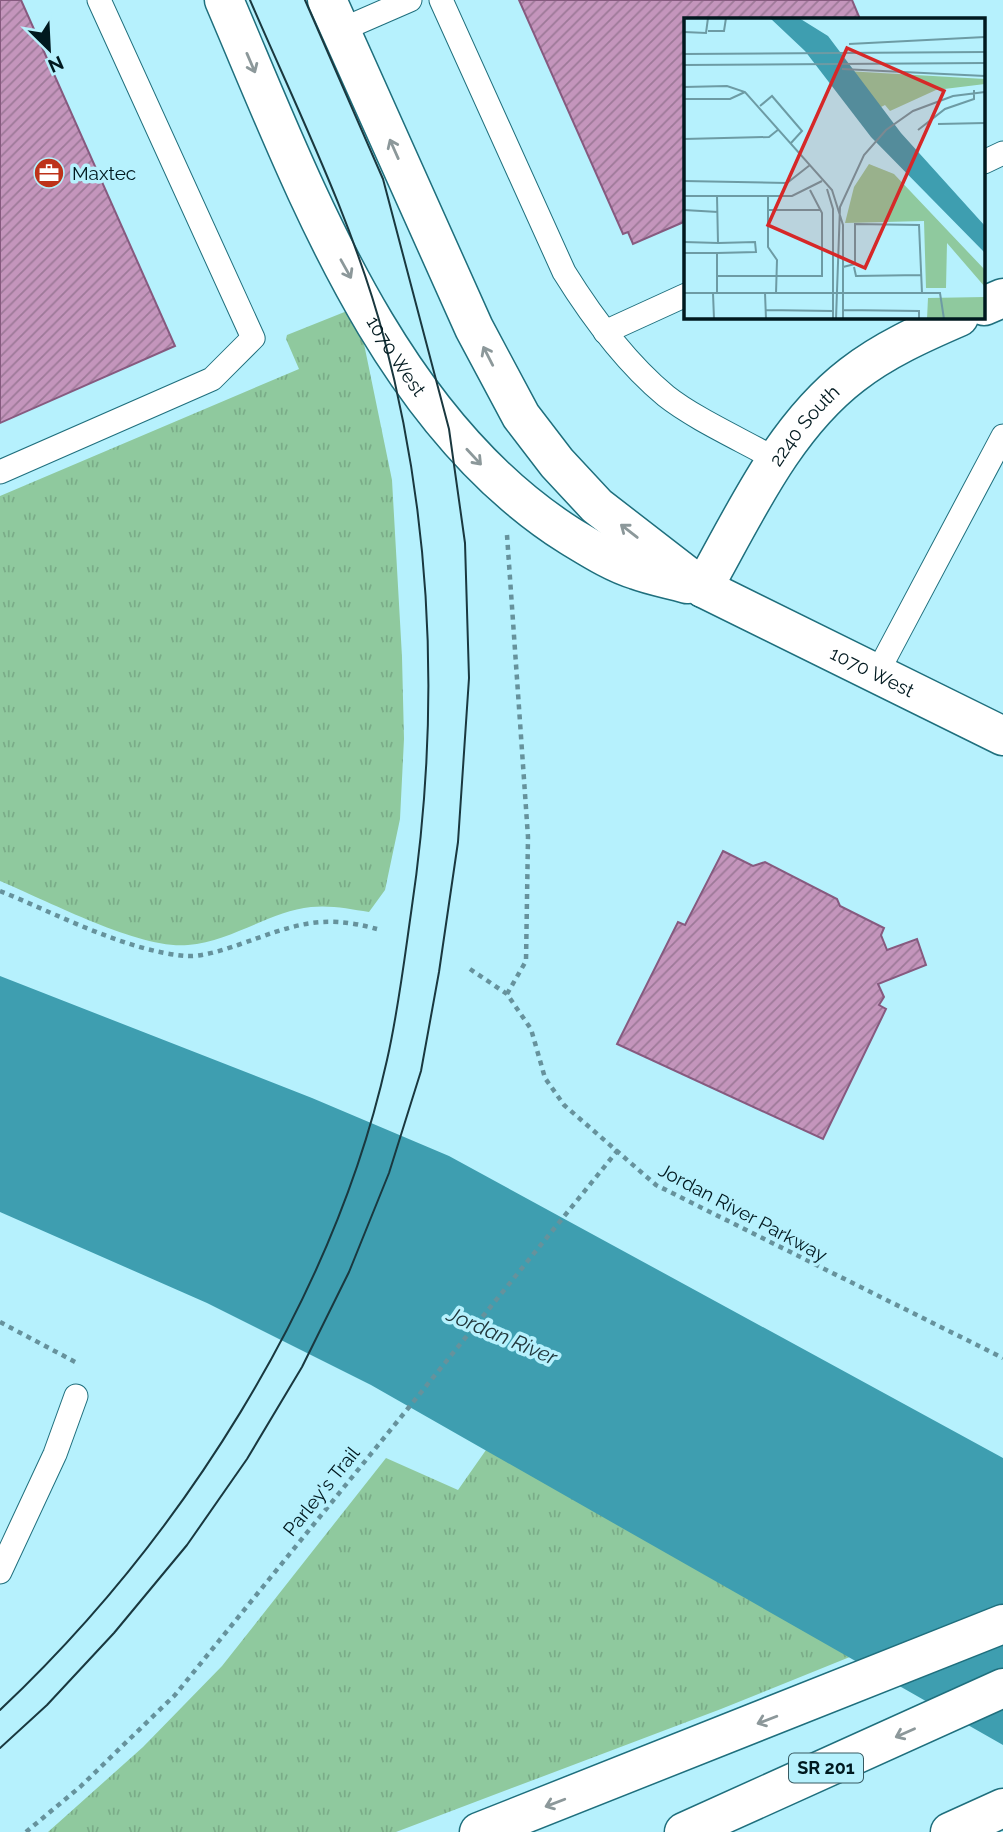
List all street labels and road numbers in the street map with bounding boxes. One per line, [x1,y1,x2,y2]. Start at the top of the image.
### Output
street label: 1070 West [362,312,431,401]
street label: 2240 South [764,380,844,470]
street label: 1070 West [827,642,919,702]
street label: Jordan River Parkway [655,1158,831,1266]
street label: Parley's Trail [278,1441,364,1540]
road number: SR 201 [789,1754,863,1783]

